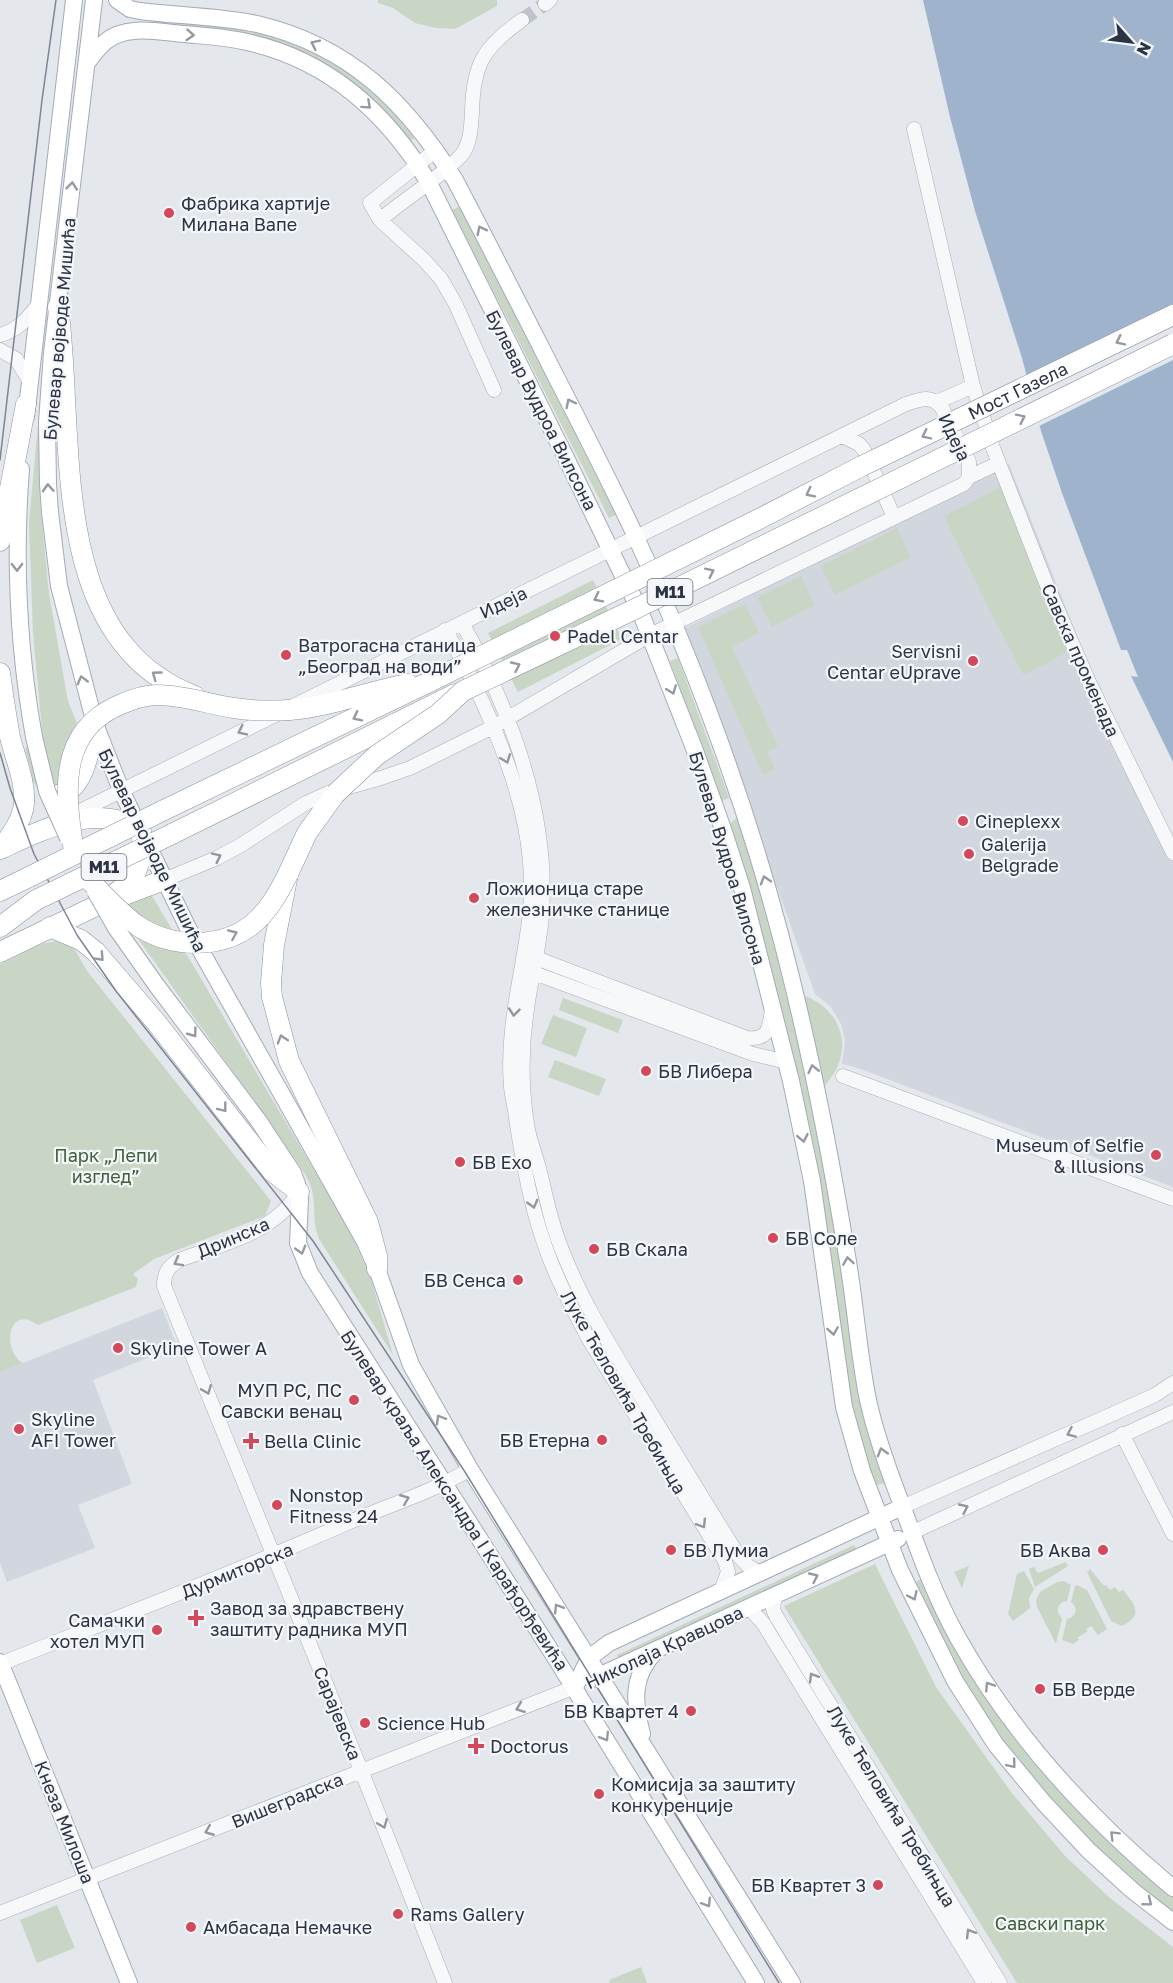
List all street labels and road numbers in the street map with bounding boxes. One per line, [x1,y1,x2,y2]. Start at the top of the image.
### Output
street label: Булевар војводе Мишића [38,217,80,441]
street label: Булевар Вудроа Вилсона [482,306,602,514]
street label: Мост Газела [964,357,1071,424]
street label: Идеја [934,410,976,464]
road number: M11 [648,579,692,605]
street label: Савска променада [1037,580,1125,740]
street label: Идеја [476,581,530,623]
street label: Булевар војводе Мишића [94,745,212,955]
street label: Булевар Вудроа Вилсона [685,749,771,967]
road number: M11 [82,854,126,880]
street label: Дринска [194,1212,272,1262]
street label: Луке Ћеловића Требињца [557,1286,691,1498]
street label: Булевар краља Александра I Карађорђевића [336,1326,574,1674]
street label: Дурмиторска [178,1538,296,1602]
street label: Николаја Кравцова [582,1601,746,1693]
street label: Сарајевска [309,1663,367,1763]
street label: Луке Ћеловића Требињца [823,1701,961,1911]
street label: Кнеза Милоша [30,1757,100,1887]
street label: Вишеградска [228,1768,346,1832]

